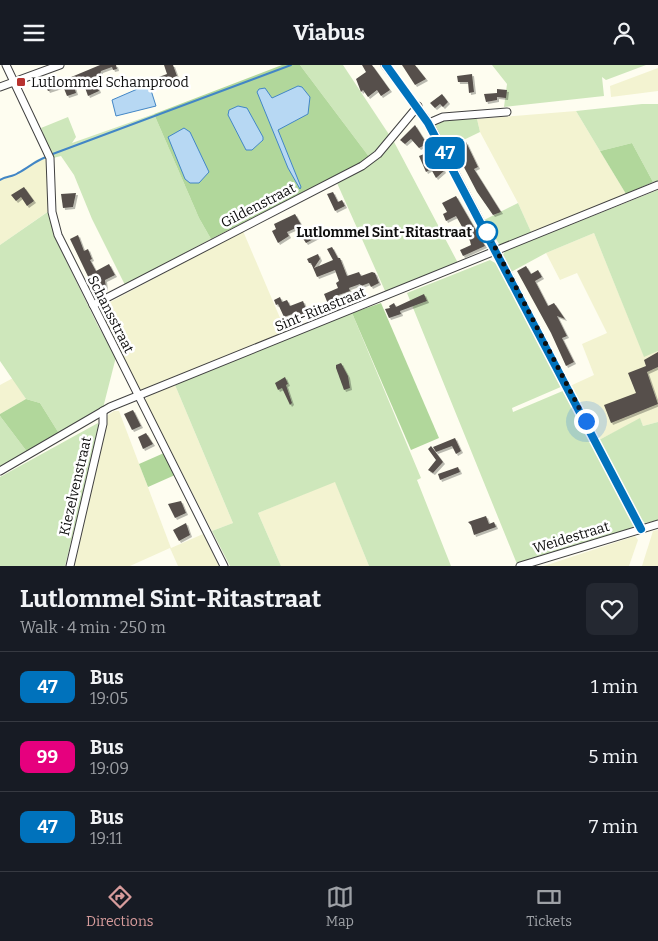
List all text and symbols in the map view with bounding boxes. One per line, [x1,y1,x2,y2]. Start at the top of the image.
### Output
icon: menu [20,19,48,47]
text: Viabus [293,19,365,46]
icon: person [610,19,638,47]
place label: Lutlommel Schamprood [31,74,189,91]
marker: Lutlommel Schamprood [15,76,27,88]
line badge: 47 [422,137,468,169]
text: 47 [435,142,455,164]
street label: Gildenstraat [218,179,298,231]
marker: Lutlommel Sint-Ritastraat [476,221,498,243]
place label: Lutlommel Sint-Ritastraat [296,224,472,241]
street label: Schansstraat [84,273,137,356]
street label: Sint-Ritastraat [272,284,368,335]
your location [574,409,599,434]
street label: Kiezelvenstraat [56,435,95,537]
street label: Weidestraat [531,518,611,557]
button: heart [586,583,638,635]
text: Lutlommel Sint-Ritastraat [20,585,321,613]
text: Walk · 4 min · 250 m [20,618,166,637]
text: Bus [90,666,124,689]
text: 1 min [591,675,638,698]
text: 47 [37,676,58,698]
text: 19:05 [90,689,128,708]
text: Bus [90,736,124,759]
text: 5 min [588,745,638,768]
text: 99 [37,746,58,768]
text: 19:09 [90,759,129,778]
text: Bus [90,806,124,829]
text: 7 min [589,815,638,838]
text: 47 [37,816,58,838]
text: 19:11 [90,829,122,848]
tab: Directions [86,883,153,930]
tab: Map [326,883,354,930]
tab: Tickets [526,883,572,930]

